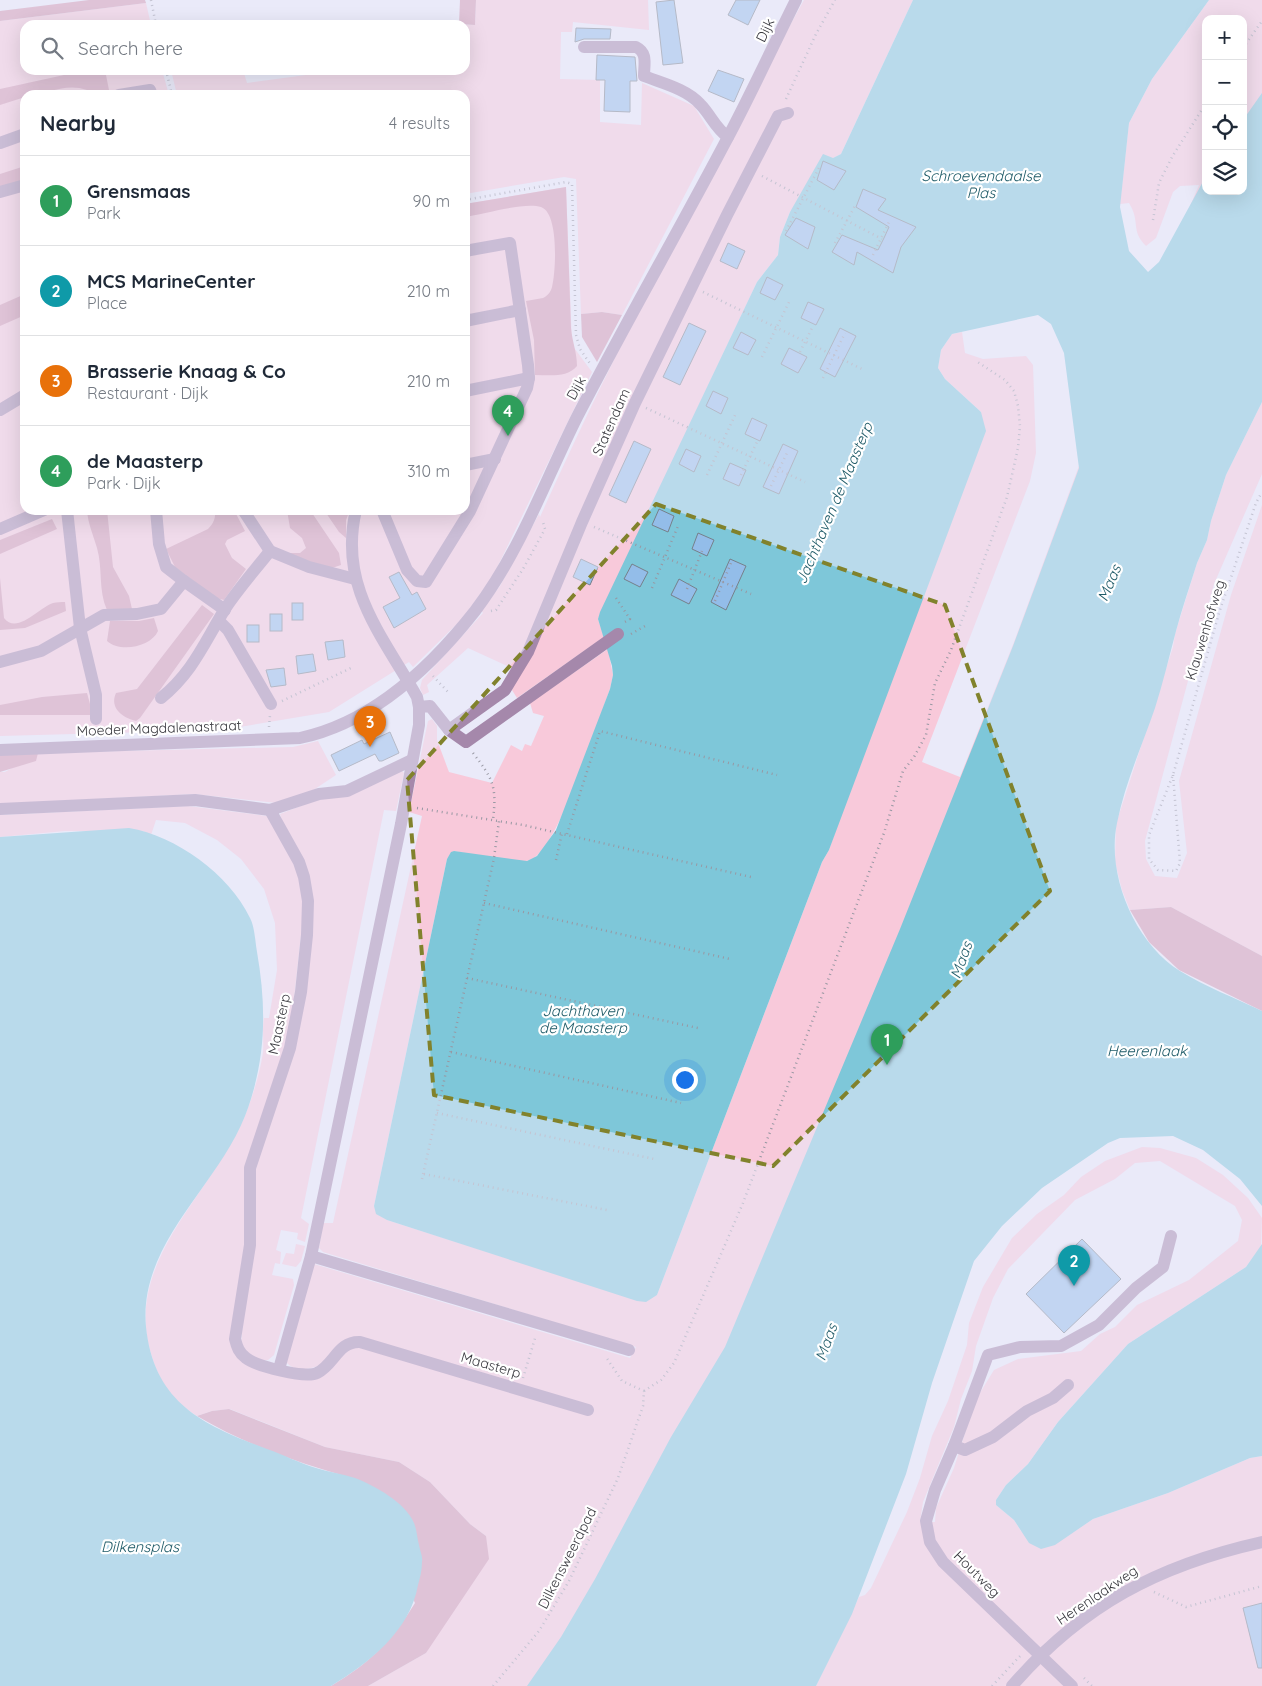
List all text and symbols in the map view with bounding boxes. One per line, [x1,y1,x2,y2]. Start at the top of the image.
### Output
street label: Dijk [752,15,778,45]
map controls [1202,15,1247,195]
button: + [1202,15,1247,60]
search box [20,20,470,75]
icon: search [38,34,66,62]
text: Search here [78,36,183,60]
button: − [1202,60,1247,105]
button: locate [1202,105,1247,150]
text: Nearby [40,110,116,136]
text: 4 results [389,113,450,133]
button: layers [1202,150,1247,195]
water label: Schroevendaalse Plas [921,166,1041,202]
text: Grensmaas [87,179,190,203]
text: 1 [53,191,59,211]
text: 90 m [413,191,450,211]
text: Park [87,203,121,223]
text: MCS MarineCenter [87,269,255,293]
text: 2 [51,281,61,301]
text: 210 m [407,281,450,301]
text: Place [87,293,127,313]
text: Brasserie Knaag & Co [87,359,286,383]
text: 3 [52,371,60,391]
text: 210 m [407,371,450,391]
street label: Dijk [562,373,590,403]
text: Restaurant · Dijk [87,383,208,403]
street label: Statendam [588,386,634,458]
pin: 4 [492,395,524,436]
water label: Jachthaven de Maasterp [791,419,877,587]
text: de Maasterp [87,449,203,473]
text: 4 [51,461,61,481]
text: 310 m [407,461,450,481]
text: Park · Dijk [87,473,161,493]
water label: Maas [1093,561,1125,604]
street label: Klauwenhofweg [1181,578,1229,682]
pin: 3 [354,706,386,747]
street label: Moeder Magdalenastraat [76,716,242,740]
water label: Maas [946,938,977,981]
street label: Maasterp [264,992,294,1056]
water label: Jachthaven de Maasterp [539,1001,628,1037]
pin: 1 [871,1024,903,1065]
water label: Heerenlaak [1107,1041,1189,1060]
your location [672,1067,698,1093]
pin: 2 [1058,1245,1090,1286]
water label: Maas [811,1320,842,1363]
street label: Maasterp [459,1348,523,1382]
street label: Dilkensweerdpad [534,1504,600,1612]
water label: Dilkensplas [101,1537,180,1556]
street label: Houtweg [950,1547,1004,1601]
street label: Herenlaakweg [1053,1561,1141,1629]

